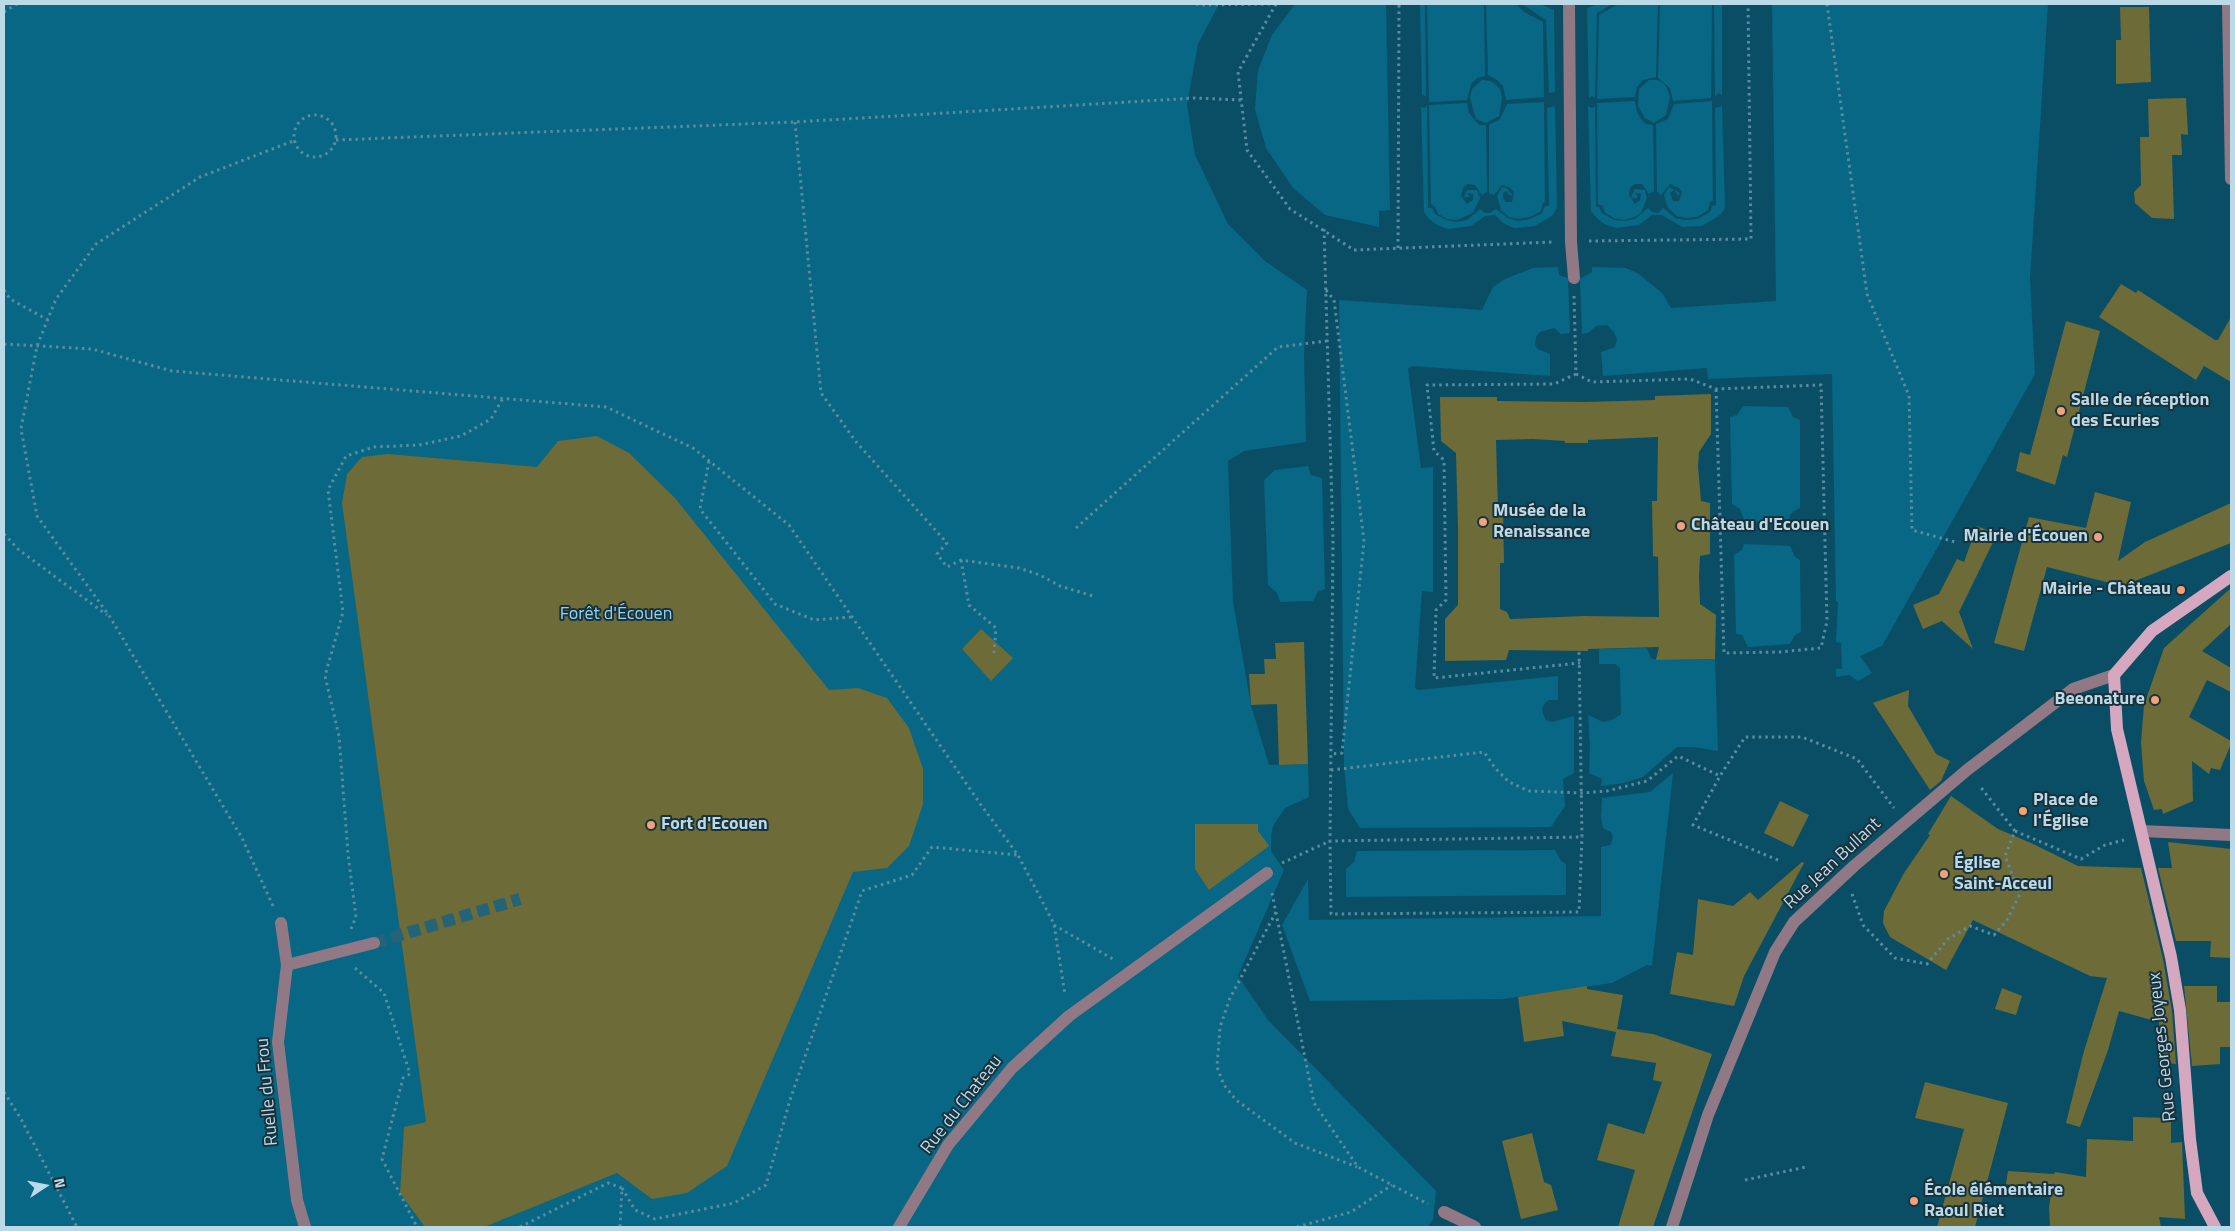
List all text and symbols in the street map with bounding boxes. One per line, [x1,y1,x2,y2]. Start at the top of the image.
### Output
place label: Salle de réception des Ecuries [2071,390,2209,432]
marker: Salle de réception des Ecuries [2055,405,2067,417]
place label: Musée de la Renaissance [1493,501,1590,544]
place label: Château d'Ecouen [1691,515,1829,537]
marker: Musée de la Renaissance [1477,516,1489,528]
marker: Château d'Ecouen [1675,520,1687,532]
place label: Mairie d'Écouen [1964,526,2088,548]
marker: Mairie d'Écouen [2092,531,2104,543]
place label: Mairie - Château [2042,579,2171,601]
marker: Mairie - Château [2175,584,2187,596]
park label: Forêt d'Écouen [560,604,672,626]
place label: Beeonature [2055,689,2145,711]
marker: Beeonature [2149,694,2161,706]
place label: Place de l'Église [2033,790,2098,832]
marker: Place de l'Église [2017,805,2029,817]
place label: Fort d'Ecouen [661,814,768,836]
street label: Rue Jean Bullant [1780,814,1886,914]
marker: Fort d'Ecouen [645,819,657,831]
place label: Église Saint-Acceul [1954,853,2052,896]
marker: Église Saint-Acceul [1938,868,1950,880]
street label: Rue Georges Joyeux [2144,971,2182,1123]
street label: Ruelle du Frou [253,1037,283,1147]
street label: Rue du Chateau [917,1051,1007,1159]
north arrow [20,1161,70,1211]
text: N [49,1176,71,1190]
place label: École élémentaire Raoul Riet [1924,1180,2063,1222]
marker: École élémentaire Raoul Riet [1908,1195,1920,1207]

